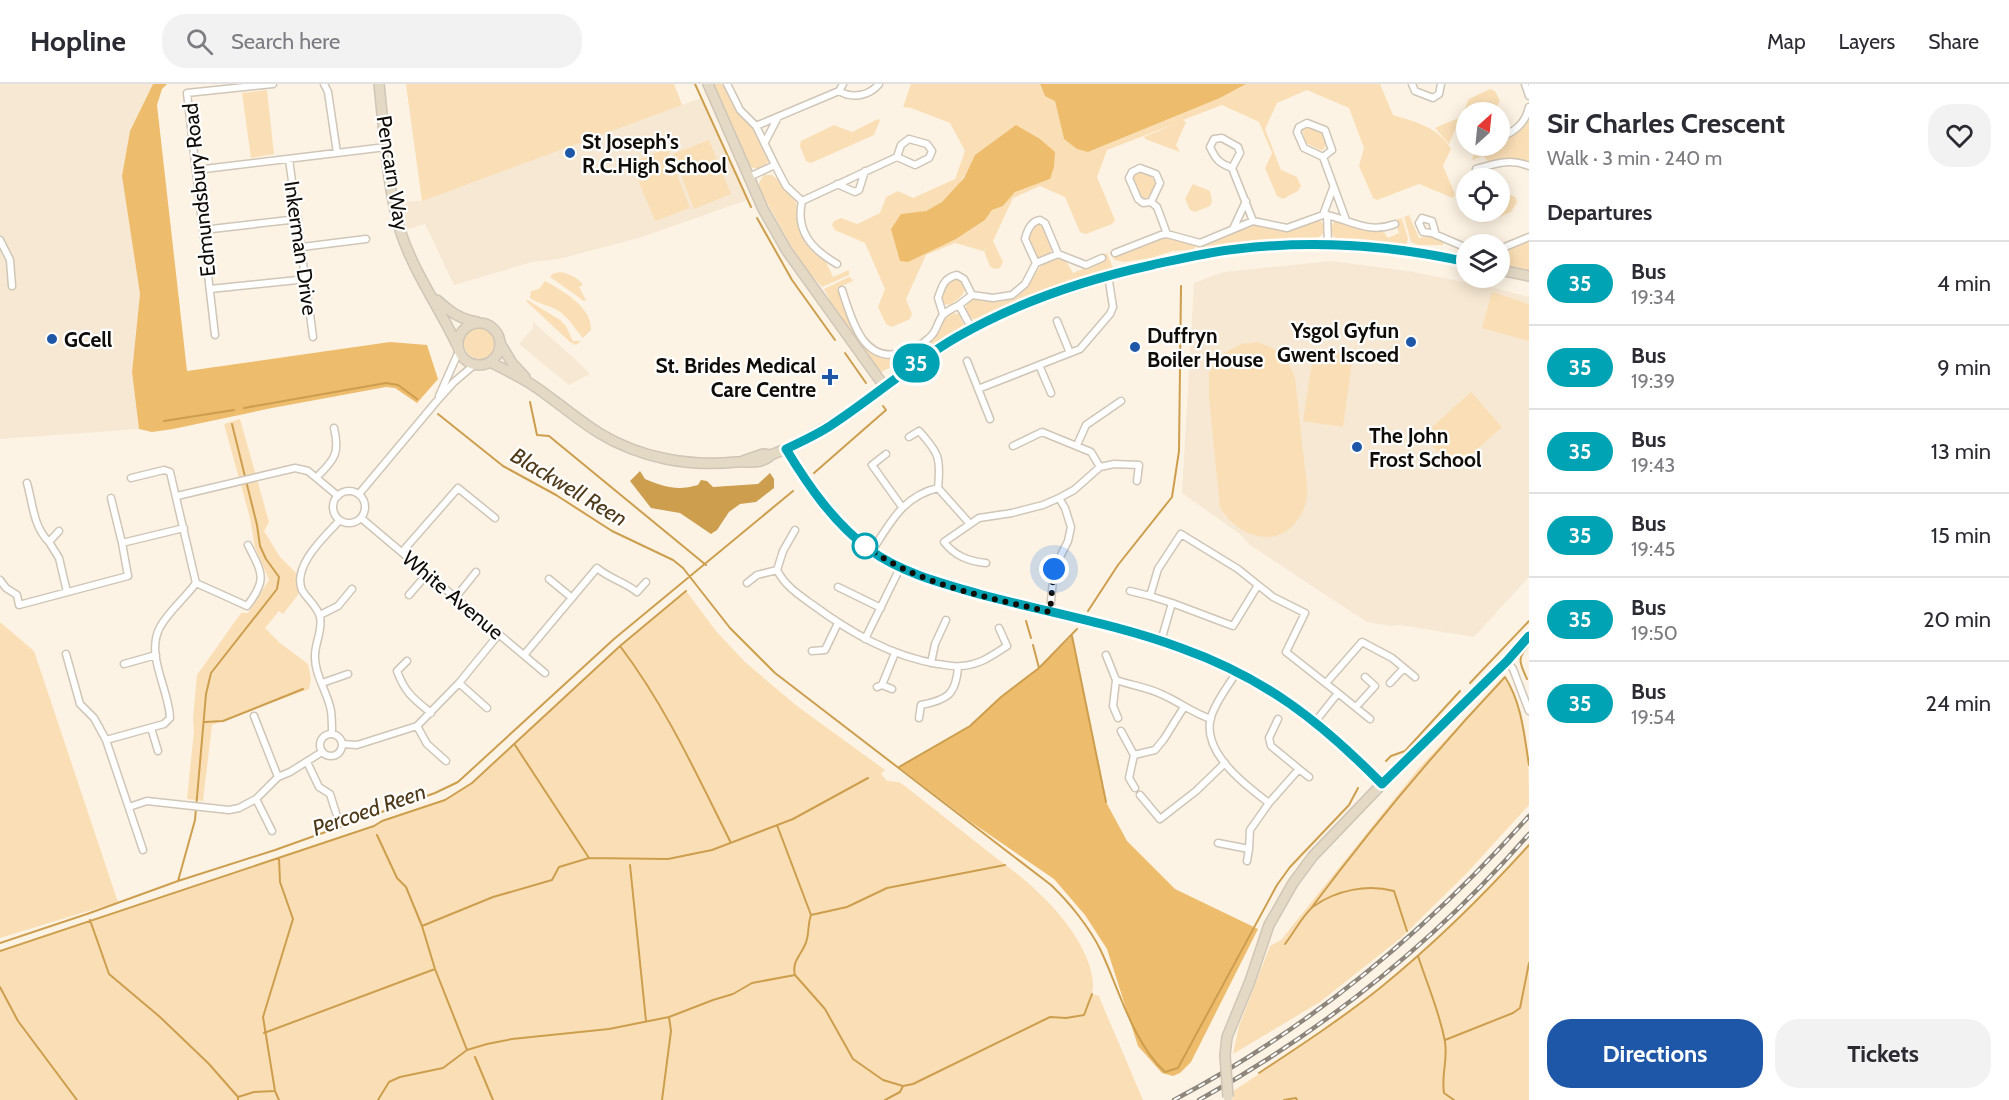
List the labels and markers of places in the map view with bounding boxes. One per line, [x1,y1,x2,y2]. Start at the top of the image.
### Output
place label: St Joseph's R.C.High School [582,129,728,178]
marker: St Joseph's R.C.High School [563,146,577,160]
place label: Ysgol Gyfun Gwent Iscoed [1277,318,1399,367]
place label: Duffryn Boiler House [1147,323,1264,372]
place label: GCell [64,327,113,352]
marker: GCell [45,332,59,346]
marker: Ysgol Gyfun Gwent Iscoed [1404,335,1418,349]
marker: Duffryn Boiler House [1128,340,1142,354]
place label: St. Brides Medical Care Centre [655,353,816,402]
marker: St. Brides Medical Care Centre [821,368,839,386]
place label: The John Frost School [1369,423,1482,472]
marker: The John Frost School [1350,440,1364,454]
unlabelled marker [852,533,878,559]

